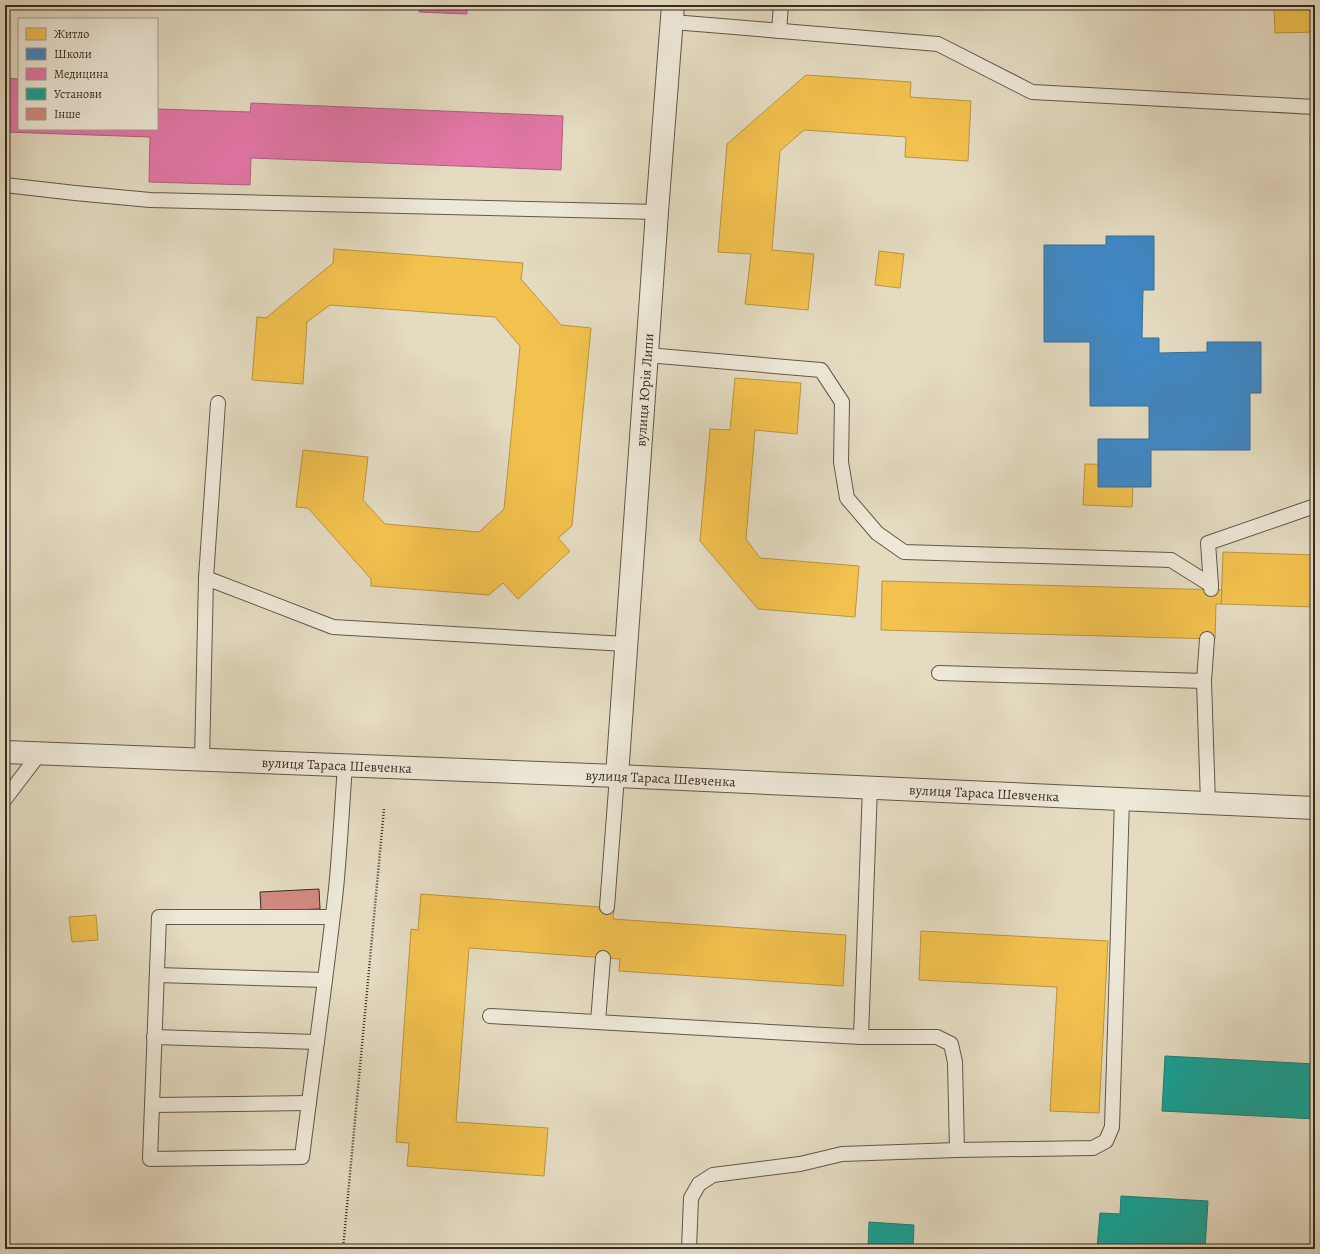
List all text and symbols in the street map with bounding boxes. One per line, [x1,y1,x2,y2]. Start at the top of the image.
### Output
legend [18,18,158,130]
text: Житло [54,26,89,42]
text: Школи [54,46,92,62]
text: Медицина [54,66,109,82]
text: Установи [54,86,102,102]
text: Інше [54,106,80,122]
street label: вулиця Юрія Липи [631,333,658,447]
street label: вулиця Тараса Шевченка [261,753,413,778]
street label: вулиця Тараса Шевченка [585,766,737,791]
street label: вулиця Тараса Шевченка [909,780,1060,806]

